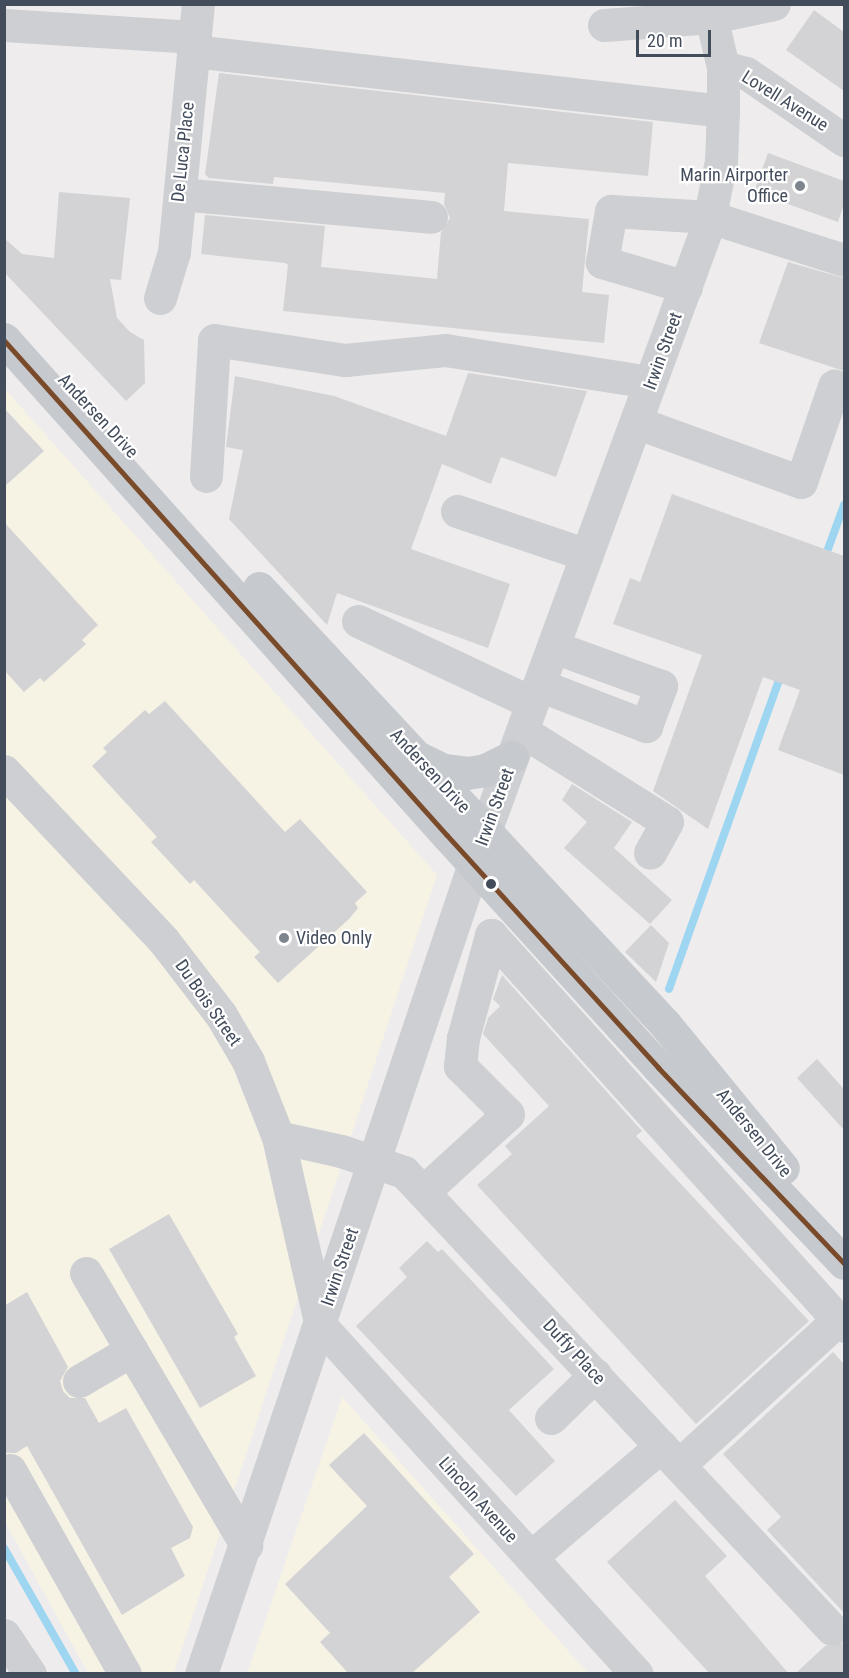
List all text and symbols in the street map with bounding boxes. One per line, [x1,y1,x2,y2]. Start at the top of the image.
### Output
scale bar [639,18,714,56]
text: 20 m [647,30,682,51]
street label: Lovell Avenue [738,66,832,136]
street label: De Luca Place [167,101,199,203]
place label: Marin Airporter Office [680,165,788,207]
marker: Marin Airporter Office [793,179,807,193]
street label: Irwin Street [639,309,687,393]
street label: Andersen Drive [53,369,143,463]
street label: Andersen Drive [385,724,475,818]
street label: Irwin Street [471,765,519,849]
unlabelled marker [485,878,497,890]
place label: Video Only [296,927,372,949]
marker: Video Only [277,931,291,945]
street label: Du Bois Street [170,956,246,1050]
street label: Andersen Drive [712,1084,796,1182]
street label: Irwin Street [317,1225,363,1309]
street label: Duffy Place [538,1315,610,1389]
street label: Lincoln Avenue [434,1453,522,1547]

